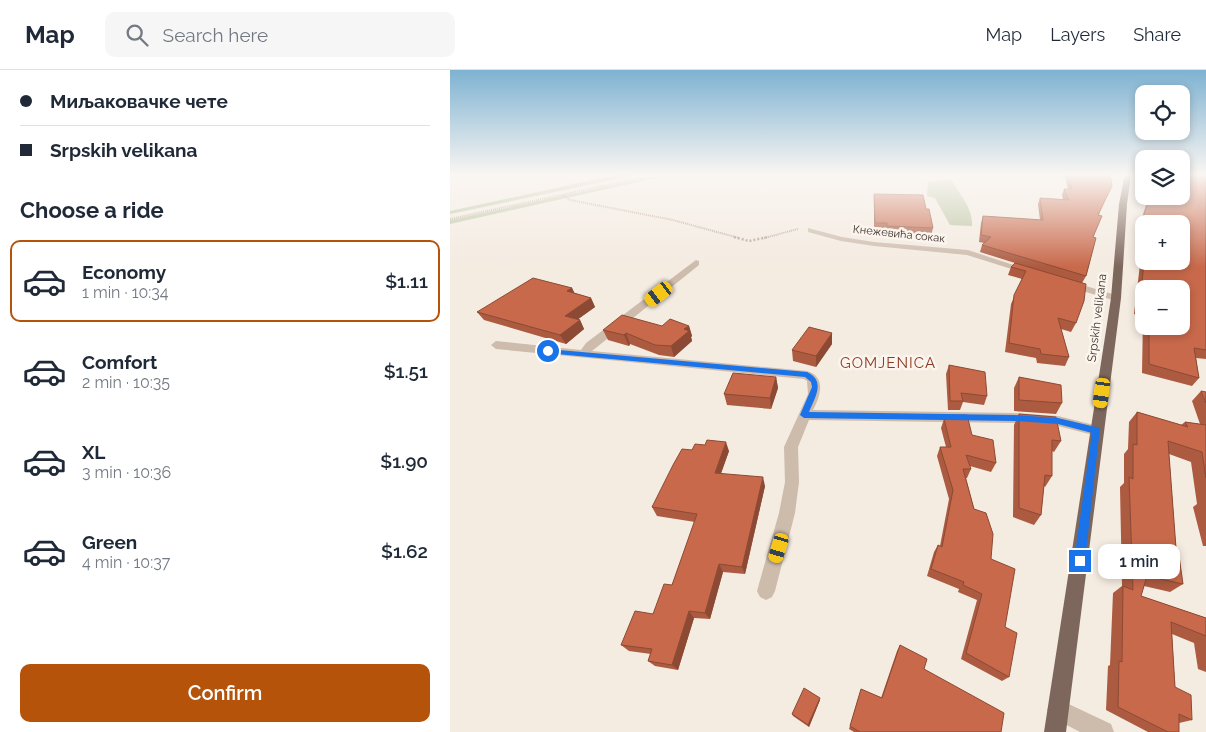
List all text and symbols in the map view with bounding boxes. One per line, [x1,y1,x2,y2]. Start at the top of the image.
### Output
search box [105,12,455,57]
text: Map [25,20,75,49]
icon: search [123,21,151,49]
text: Search here [163,24,268,46]
text: Map [986,24,1022,45]
text: Layers [1050,24,1105,45]
text: Share [1133,24,1181,45]
map controls [1135,85,1190,335]
button: locate [1135,85,1190,140]
text: Миљаковачке чете [50,90,228,112]
text: Srpskih velikana [50,139,198,161]
button: layers [1135,150,1190,205]
text: Choose a ride [20,197,164,223]
button: + [1135,215,1190,270]
street label: Кнежевића сокак [852,223,946,245]
icon: car [22,259,67,304]
text: Economy [82,261,166,283]
text: $1.11 [385,270,428,292]
street label: Srpskih velikana [1085,273,1109,363]
car [642,279,675,309]
button: − [1135,280,1190,335]
text: 1 min · 10:34 [82,283,169,302]
route start [537,340,559,362]
icon: car [22,349,67,394]
text: Comfort [82,351,157,373]
district label: GOMJENICA [840,354,936,372]
text: $1.51 [384,360,428,382]
text: 2 min · 10:35 [82,373,170,392]
car [1092,377,1111,409]
icon: car [22,439,67,484]
text: XL [82,441,105,463]
text: $1.90 [380,450,428,472]
text: 3 min · 10:36 [82,463,171,482]
icon: car [22,529,67,574]
text: Green [82,531,137,553]
car [767,531,790,565]
text: $1.62 [381,540,428,562]
callout: 1 min [1098,544,1180,578]
route end [1069,550,1091,572]
text: 1 min [1119,552,1159,571]
text: 4 min · 10:37 [82,553,170,572]
button: Confirm [20,664,430,722]

